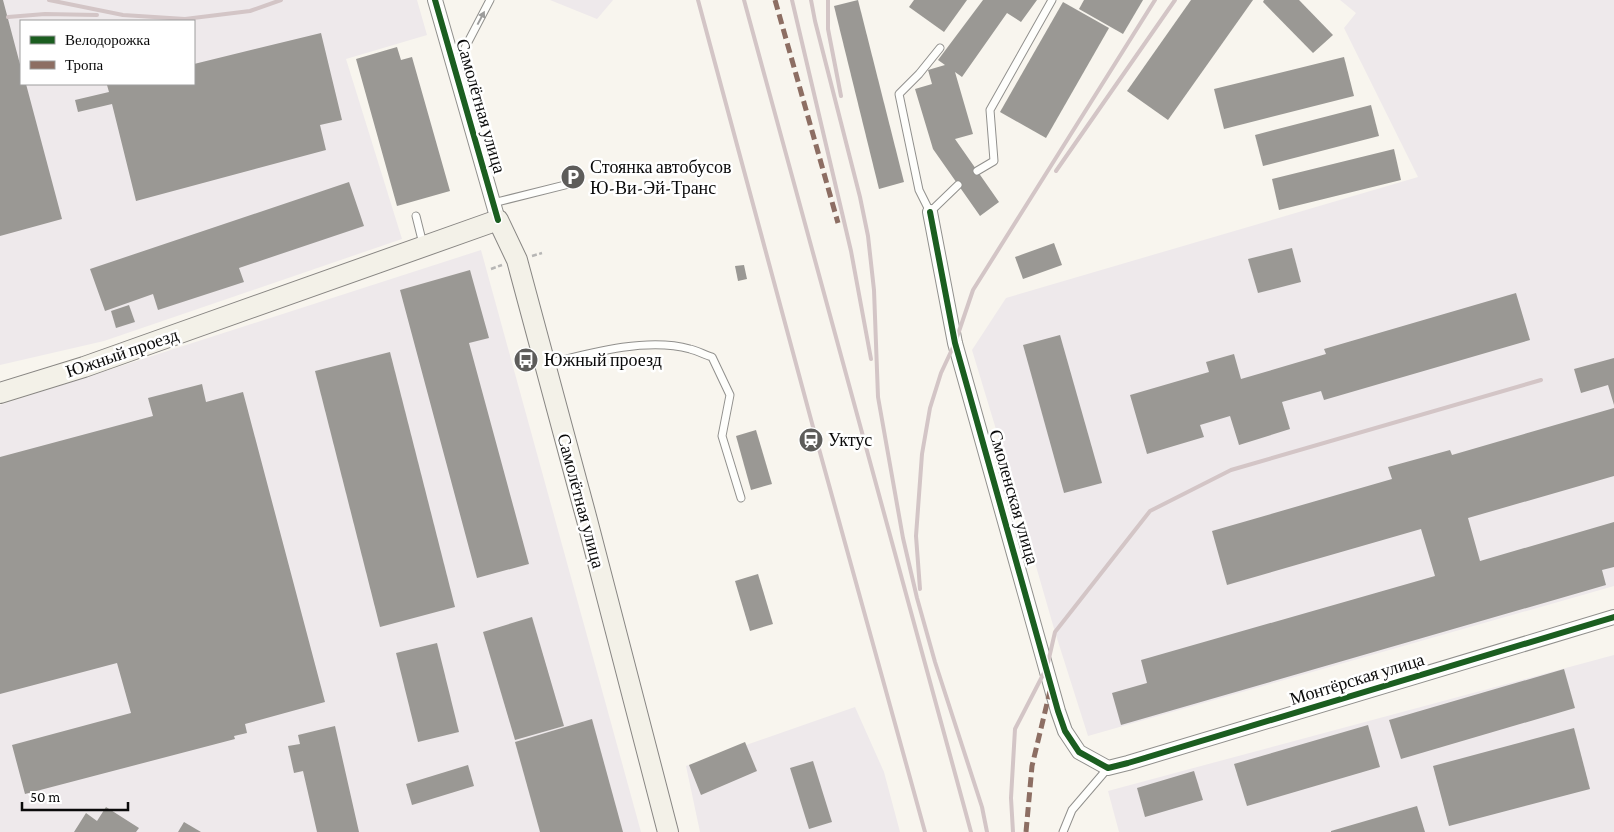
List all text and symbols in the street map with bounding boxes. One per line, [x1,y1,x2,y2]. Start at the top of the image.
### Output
one-way arrow [477,11,485,26]
legend [20,20,195,85]
text: Велодорожка [65,32,150,48]
street label: Самолётная улица [452,37,510,175]
text: Тропа [65,57,104,73]
place label: Стоянка автобусов Ю-Ви-Эй-Транс [590,157,731,198]
parking icon: Стоянка автобусов Ю-Ви-Эй-Транс [560,164,586,190]
street label: Южный проезд [63,324,181,382]
bus stop icon: Южный проезд [513,347,539,373]
place label: Южный проезд [544,350,662,370]
station icon: Уктус [798,427,824,453]
street label: Смоленская улица [985,427,1043,567]
place label: Уктус [828,430,872,450]
street label: Самолётная улица [553,431,609,571]
street label: Монтёрская улица [1287,649,1427,709]
scale bar [22,780,129,812]
text: 50 m [30,789,60,805]

